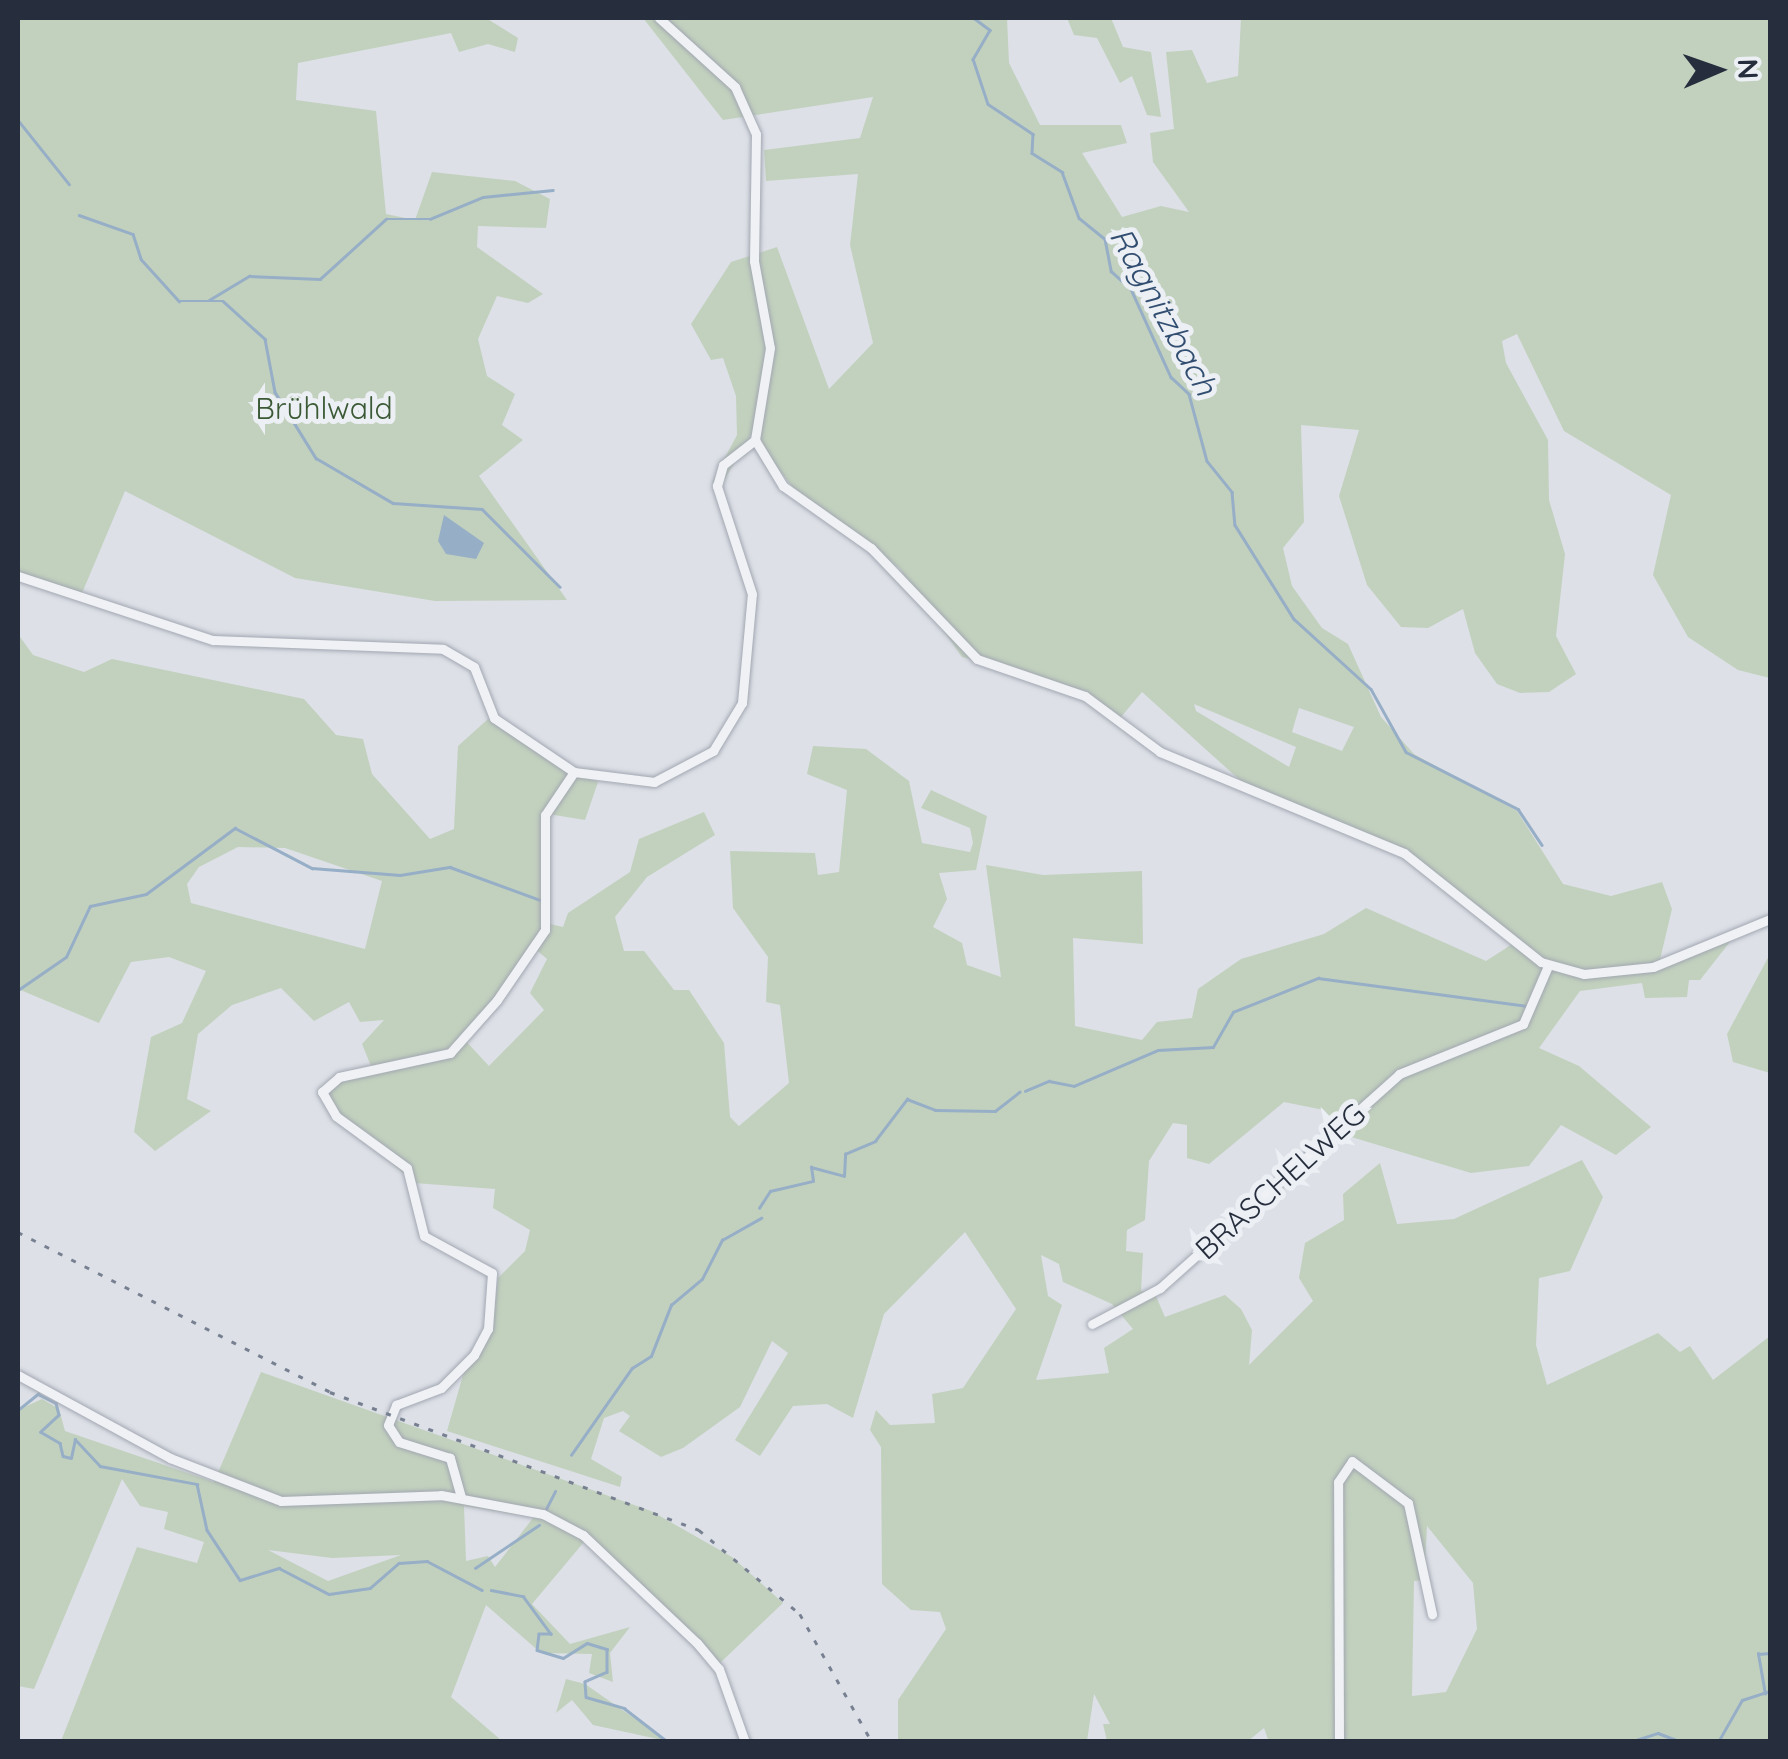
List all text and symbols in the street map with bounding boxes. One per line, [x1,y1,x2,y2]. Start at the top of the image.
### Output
north arrow [1668,20,1768,120]
text: N [1731,58,1766,80]
water label: Ragnitzbach [1102,220,1226,402]
park label: Brühlwald [255,390,393,426]
street label: BRASCHELWEG [1188,1095,1372,1267]

